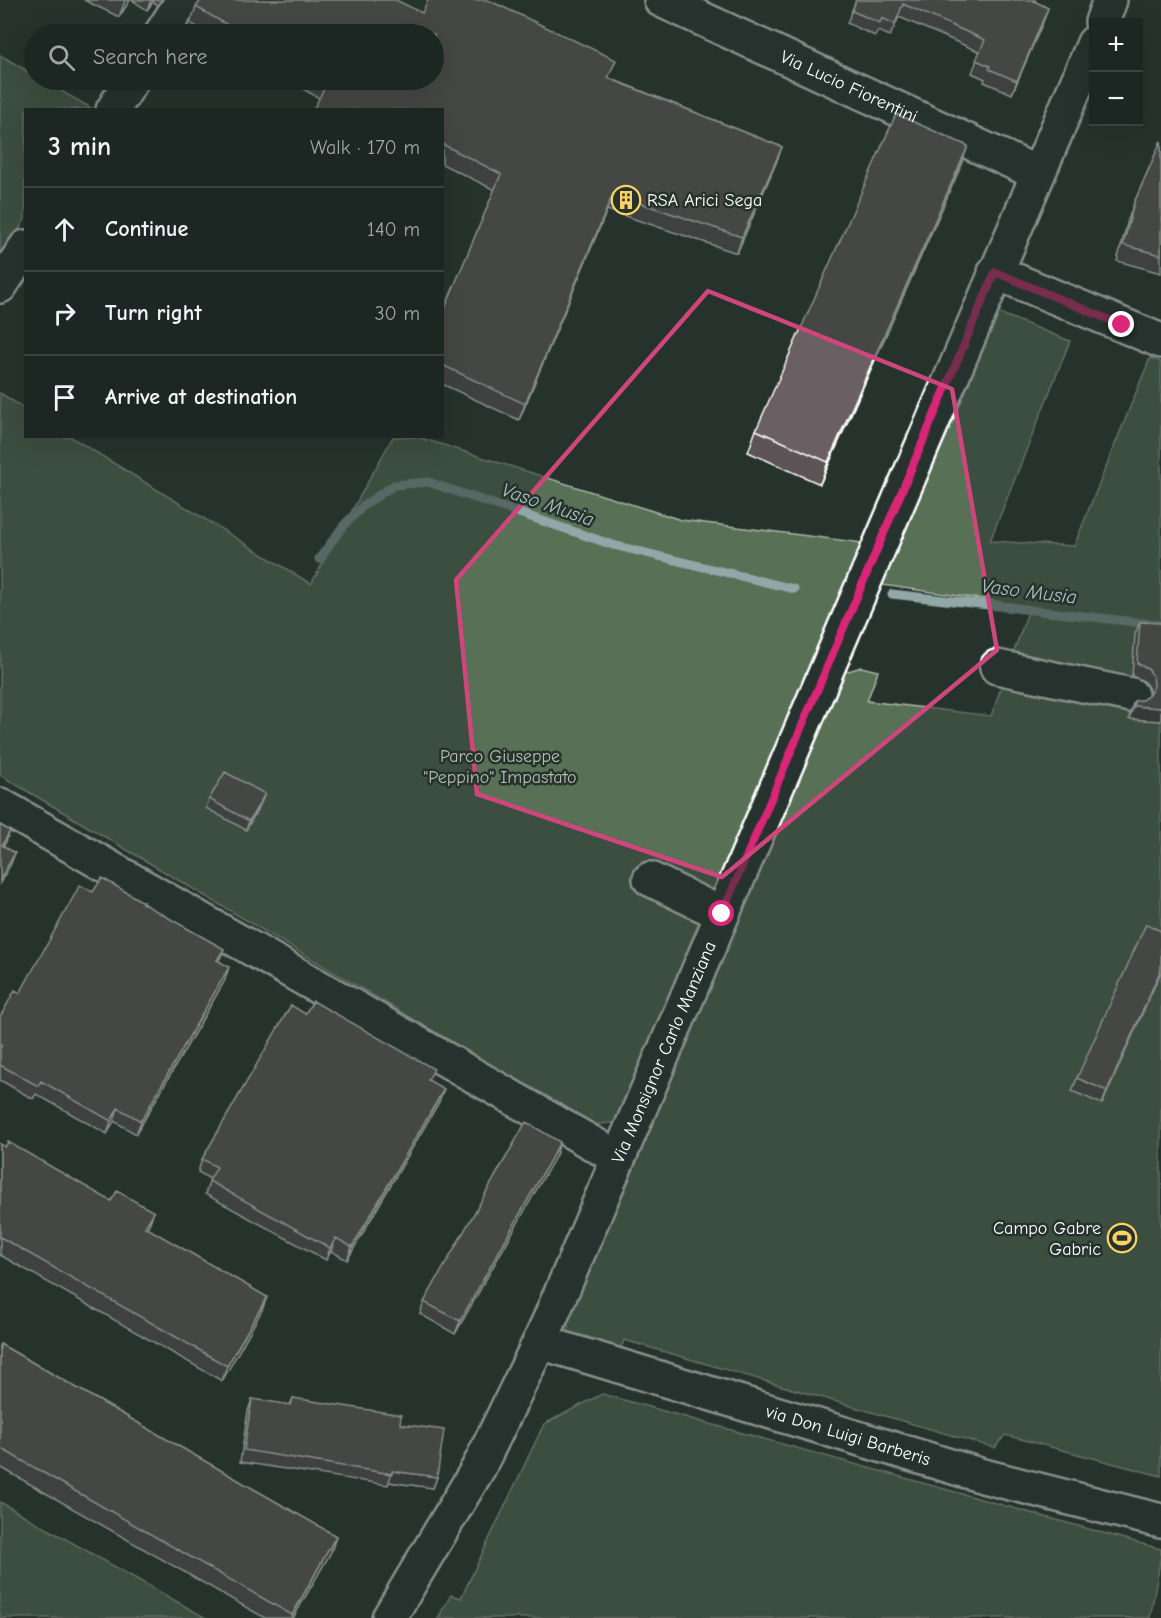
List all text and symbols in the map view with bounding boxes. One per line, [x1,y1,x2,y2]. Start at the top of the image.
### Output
map controls [1089,18,1143,126]
button: + [1089,18,1143,72]
search box [24,24,444,90]
icon: search [45,41,78,74]
text: Search here [93,44,208,70]
street label: Via Lucio Fiorentini [777,46,921,128]
button: − [1089,72,1143,126]
text: 3 min [48,132,111,162]
text: Walk · 170 m [310,136,420,159]
building icon: RSA Arici Sega [610,184,642,216]
place label: RSA Arici Sega [647,190,762,211]
icon: ahead [48,213,81,246]
text: Continue [105,216,188,242]
text: 140 m [367,218,420,241]
icon: right [48,297,81,330]
text: Turn right [105,300,202,326]
text: 30 m [374,302,420,325]
route end [1108,311,1134,337]
icon: arrive [48,381,81,414]
text: Arrive at destination [105,384,297,410]
water label: Vaso Musia [499,478,597,531]
water label: Vaso Musia [980,574,1078,609]
park label: Parco Giuseppe "Peppino" Impastato [423,746,577,788]
route start [708,900,734,926]
street label: Via Monsignor Carlo Manziana [608,938,721,1167]
place label: Campo Gabre Gabric [993,1218,1101,1260]
sports icon: Campo Gabre Gabric [1106,1222,1138,1254]
street label: via Don Luigi Barberis [762,1401,933,1470]

